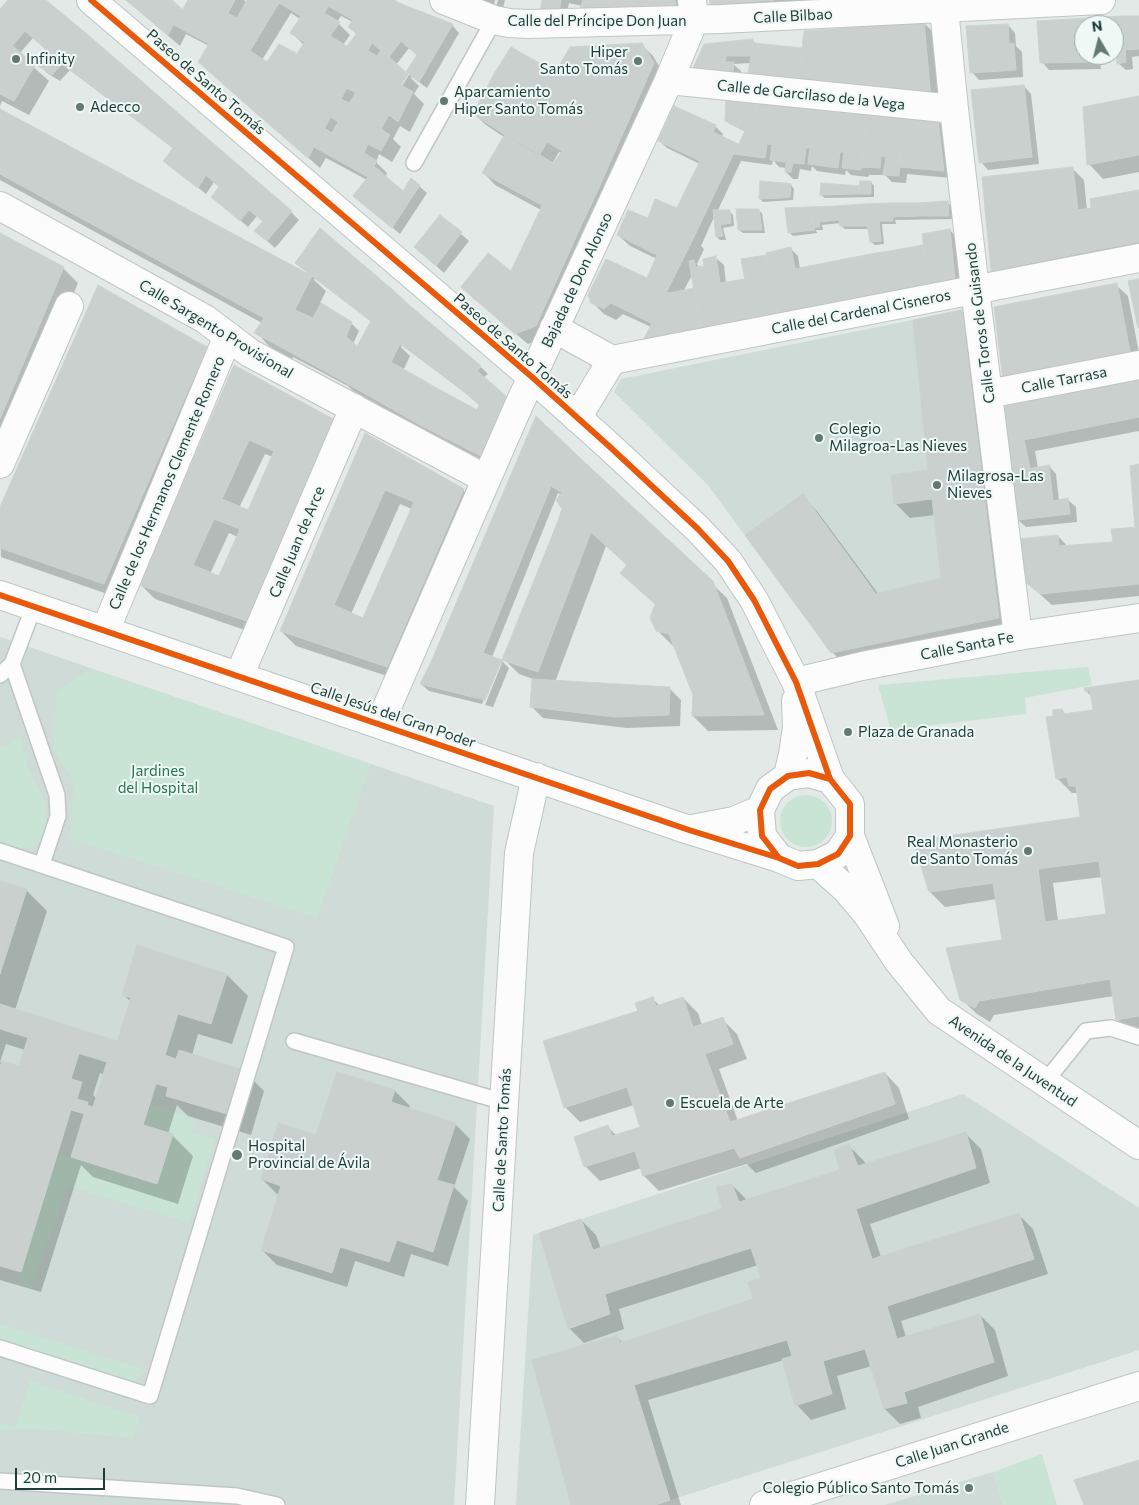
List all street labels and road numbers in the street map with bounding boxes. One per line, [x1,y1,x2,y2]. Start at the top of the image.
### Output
street label: Calle Bilbao [753,5,833,27]
street label: Calle del Príncipe Don Juan [507,12,687,30]
street label: Paseo de Santo Tomás [143,26,269,138]
street label: Calle de Garcilaso de la Vega [716,76,906,114]
street label: Bajada de Don Alonso [538,210,616,350]
street label: Calle Toros de Guisando [961,242,999,404]
street label: Calle Sargento Provisional [136,276,296,382]
street label: Calle del Cardenal Cisneros [770,286,952,338]
street label: Paseo de Santo Tomás [450,290,576,402]
street label: Calle de los Hermanos Clemente Romero [105,353,229,613]
street label: Calle Tarrasa [1020,363,1108,397]
street label: Calle Juan de Arce [265,484,329,600]
street label: Calle Santa Fe [919,628,1015,664]
street label: Calle Jesús del Gran Poder [308,678,478,752]
street label: Avenida de la Juventud [945,1011,1081,1111]
street label: Calle de Santo Tomás [489,1068,515,1212]
street label: Calle Juan Grande [893,1418,1011,1472]

